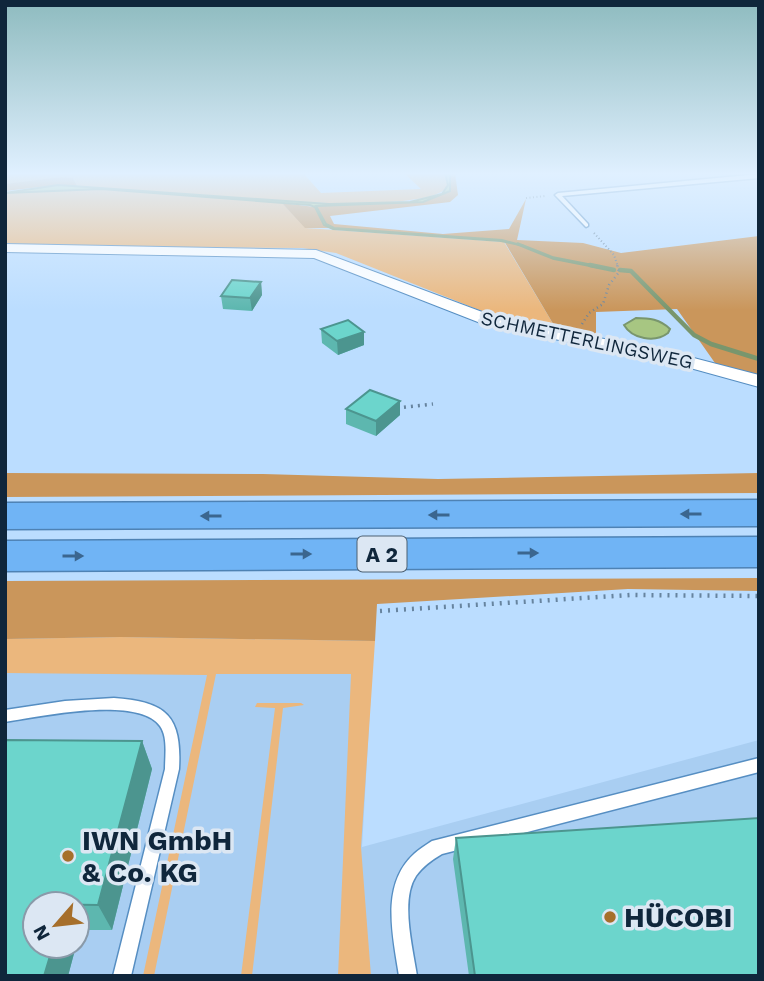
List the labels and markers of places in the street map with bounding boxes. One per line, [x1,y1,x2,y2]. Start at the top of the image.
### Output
place label: IWN GmbH & Co. KG [82,824,232,889]
marker: IWN GmbH & Co. KG [60,848,76,864]
place label: HÜCOBI [624,901,732,934]
marker: HÜCOBI [602,909,618,925]

